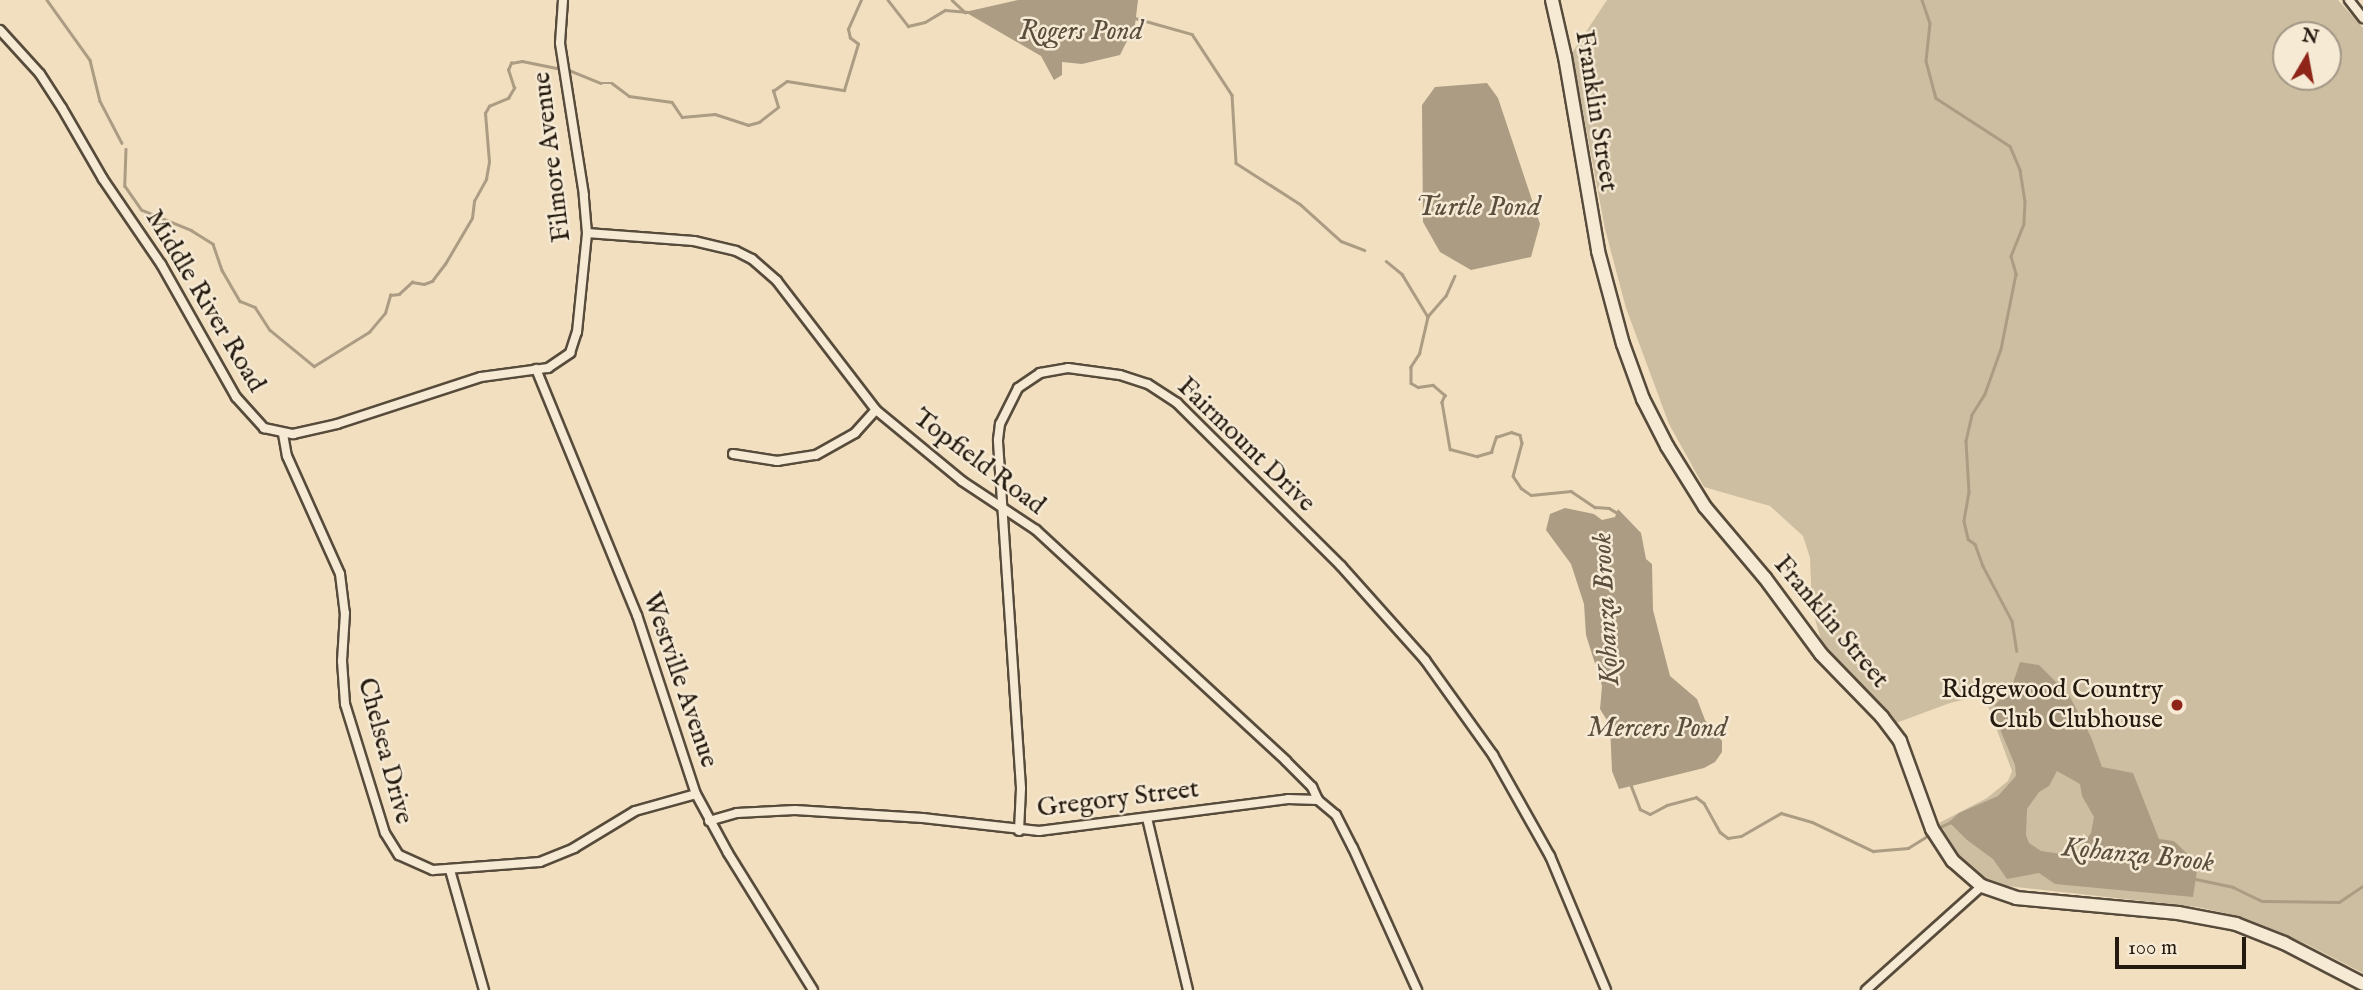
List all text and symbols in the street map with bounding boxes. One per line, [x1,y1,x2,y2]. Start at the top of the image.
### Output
water label: Rogers Pond [1019,15,1143,49]
north arrow [2272,21,2342,91]
text: N [2300,24,2320,51]
street label: Franklin Street [1568,28,1624,194]
street label: Filmore Avenue [526,70,578,244]
water label: Turtle Pond [1416,191,1540,225]
street label: Middle River Road [138,204,272,398]
street label: Fairmount Drive [1170,371,1322,519]
street label: Topfield Road [907,402,1051,522]
water label: Kohanza Brook [1586,532,1628,686]
street label: Franklin Street [1767,550,1895,694]
street label: Westville Avenue [635,588,725,772]
place label: Ridgewood Country Club Clubhouse [1941,674,2163,736]
street label: Chelsea Drive [351,675,419,827]
marker: Ridgewood Country Club Clubhouse [2169,697,2185,713]
water label: Mercers Pond [1587,712,1727,746]
street label: Gregory Street [1035,774,1201,824]
water label: Kohanza Brook [2060,831,2216,881]
scale bar [2118,923,2249,967]
text: 100 m [2128,935,2177,962]

